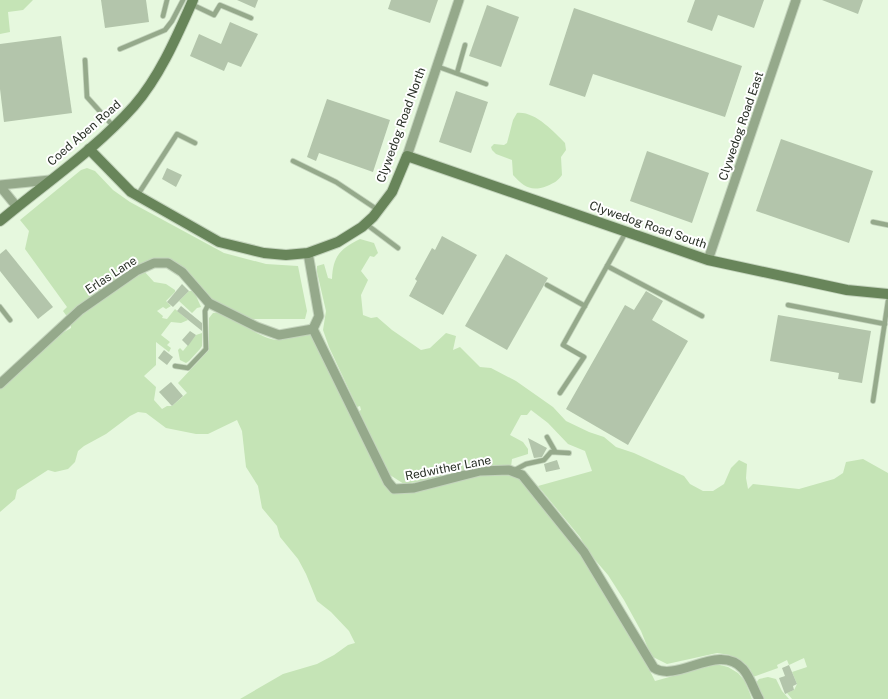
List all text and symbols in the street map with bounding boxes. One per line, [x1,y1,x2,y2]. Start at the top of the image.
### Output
street label: Clywedog Road North [374,65,428,185]
street label: Clywedog Road East [716,69,766,182]
street label: Coed Aben Road [44,97,124,169]
street label: Clywedog Road South [587,198,709,252]
street label: Erlas Lane [83,253,139,297]
street label: Redwither Lane [404,453,492,483]

